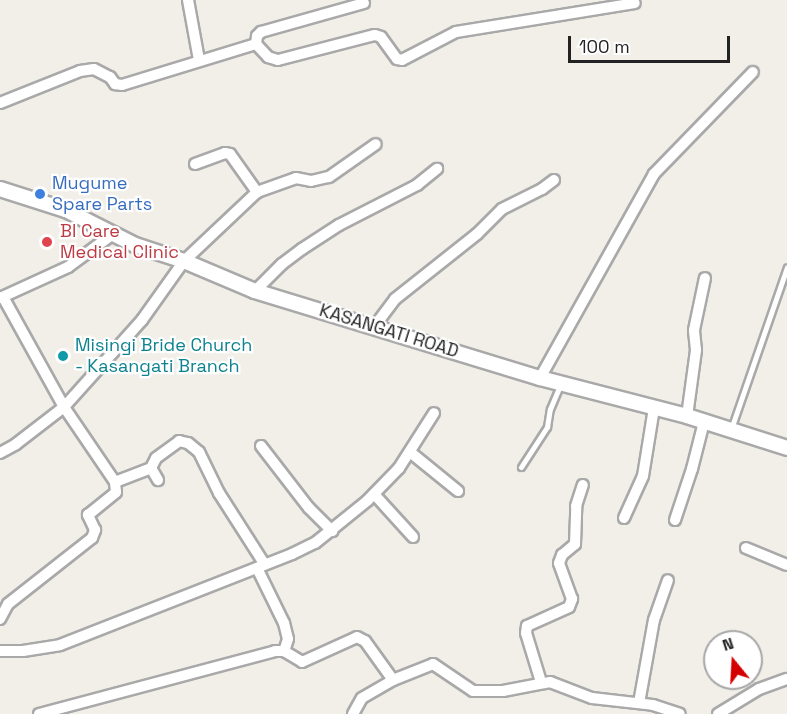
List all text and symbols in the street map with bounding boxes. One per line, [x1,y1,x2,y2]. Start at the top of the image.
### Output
scale bar [571,24,733,62]
text: 100 m [579,35,630,58]
place label: Mugume Spare Parts [52,173,152,216]
marker: Mugume Spare Parts [33,187,47,201]
place label: BI Care Medical Clinic [60,221,179,264]
marker: BI Care Medical Clinic [38,233,56,251]
street label: KASANGATI ROAD [317,300,461,362]
place label: Misingi Bride Church - Kasangati Branch [75,335,252,378]
marker: Misingi Bride Church - Kasangati Branch [56,349,70,363]
north arrow [703,630,763,690]
text: N [720,633,736,656]

